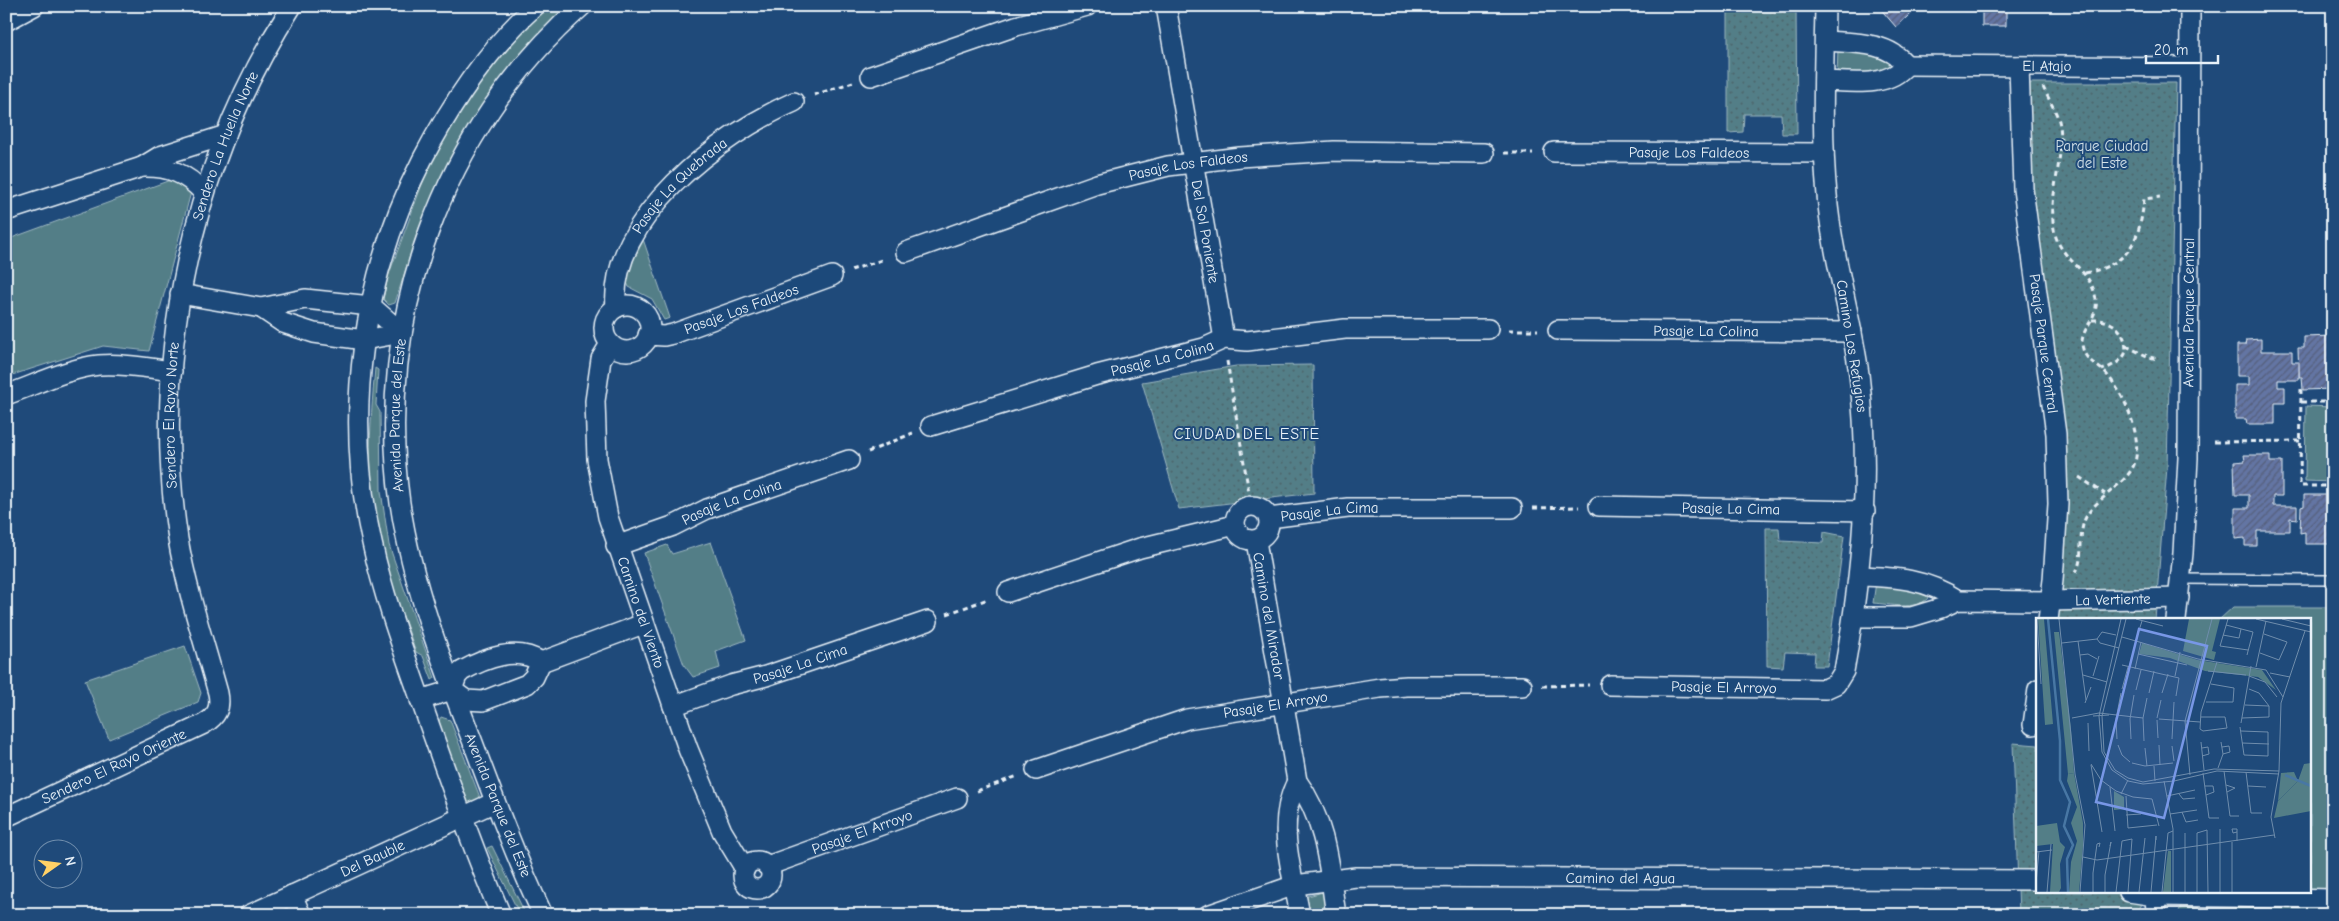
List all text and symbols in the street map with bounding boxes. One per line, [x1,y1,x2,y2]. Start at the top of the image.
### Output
scale bar [2146,32,2219,64]
text: 20 m [2154,41,2188,59]
street label: El Atajo [2022,57,2072,75]
street label: Sendero La Huella Norte [189,68,263,223]
street label: Pasaje La Quebrada [628,134,731,237]
park label: Parque Ciudad del Este [2055,137,2149,172]
street label: Pasaje Los Faldeos [1629,143,1749,162]
street label: Pasaje Los Faldeos [1127,148,1248,185]
street label: Del Sol Poniente [1187,179,1223,285]
street label: Avenida Parque Central [2179,238,2198,387]
street label: Pasaje Parque Central [2025,273,2062,415]
street label: Camino Los Refugios [1833,278,1871,414]
street label: Pasaje Los Faldeos [682,280,801,338]
street label: Pasaje La Colina [1653,322,1759,340]
street label: Pasaje La Colina [1109,336,1217,380]
street label: Avenida Parque del Este [386,337,410,493]
street label: Sendero El Rayo Norte [160,341,183,489]
district label: CIUDAD DEL ESTE [1174,425,1320,443]
street label: Pasaje La Colina [679,475,784,529]
street label: Pasaje La Cima [1280,499,1379,525]
street label: Pasaje La Cima [1682,499,1780,518]
street label: Camino del Mirador [1249,551,1289,681]
street label: Camino del Viento [613,554,669,671]
street label: La Vertiente [2075,590,2151,609]
inset map [2036,618,2312,894]
street label: Pasaje La Cima [751,640,850,688]
street label: Pasaje El Arroyo [1671,677,1777,697]
street label: Pasaje El Arroyo [1222,688,1329,722]
street label: Sendero El Rayo Oriente [38,725,189,808]
street label: Avenida Parque del Este [461,730,535,880]
street label: Pasaje El Arroyo [809,806,915,858]
street label: Del Bauble [338,835,408,881]
north arrow [32,838,82,888]
text: N [61,854,79,867]
street label: Camino del Agua [1565,869,1675,887]

